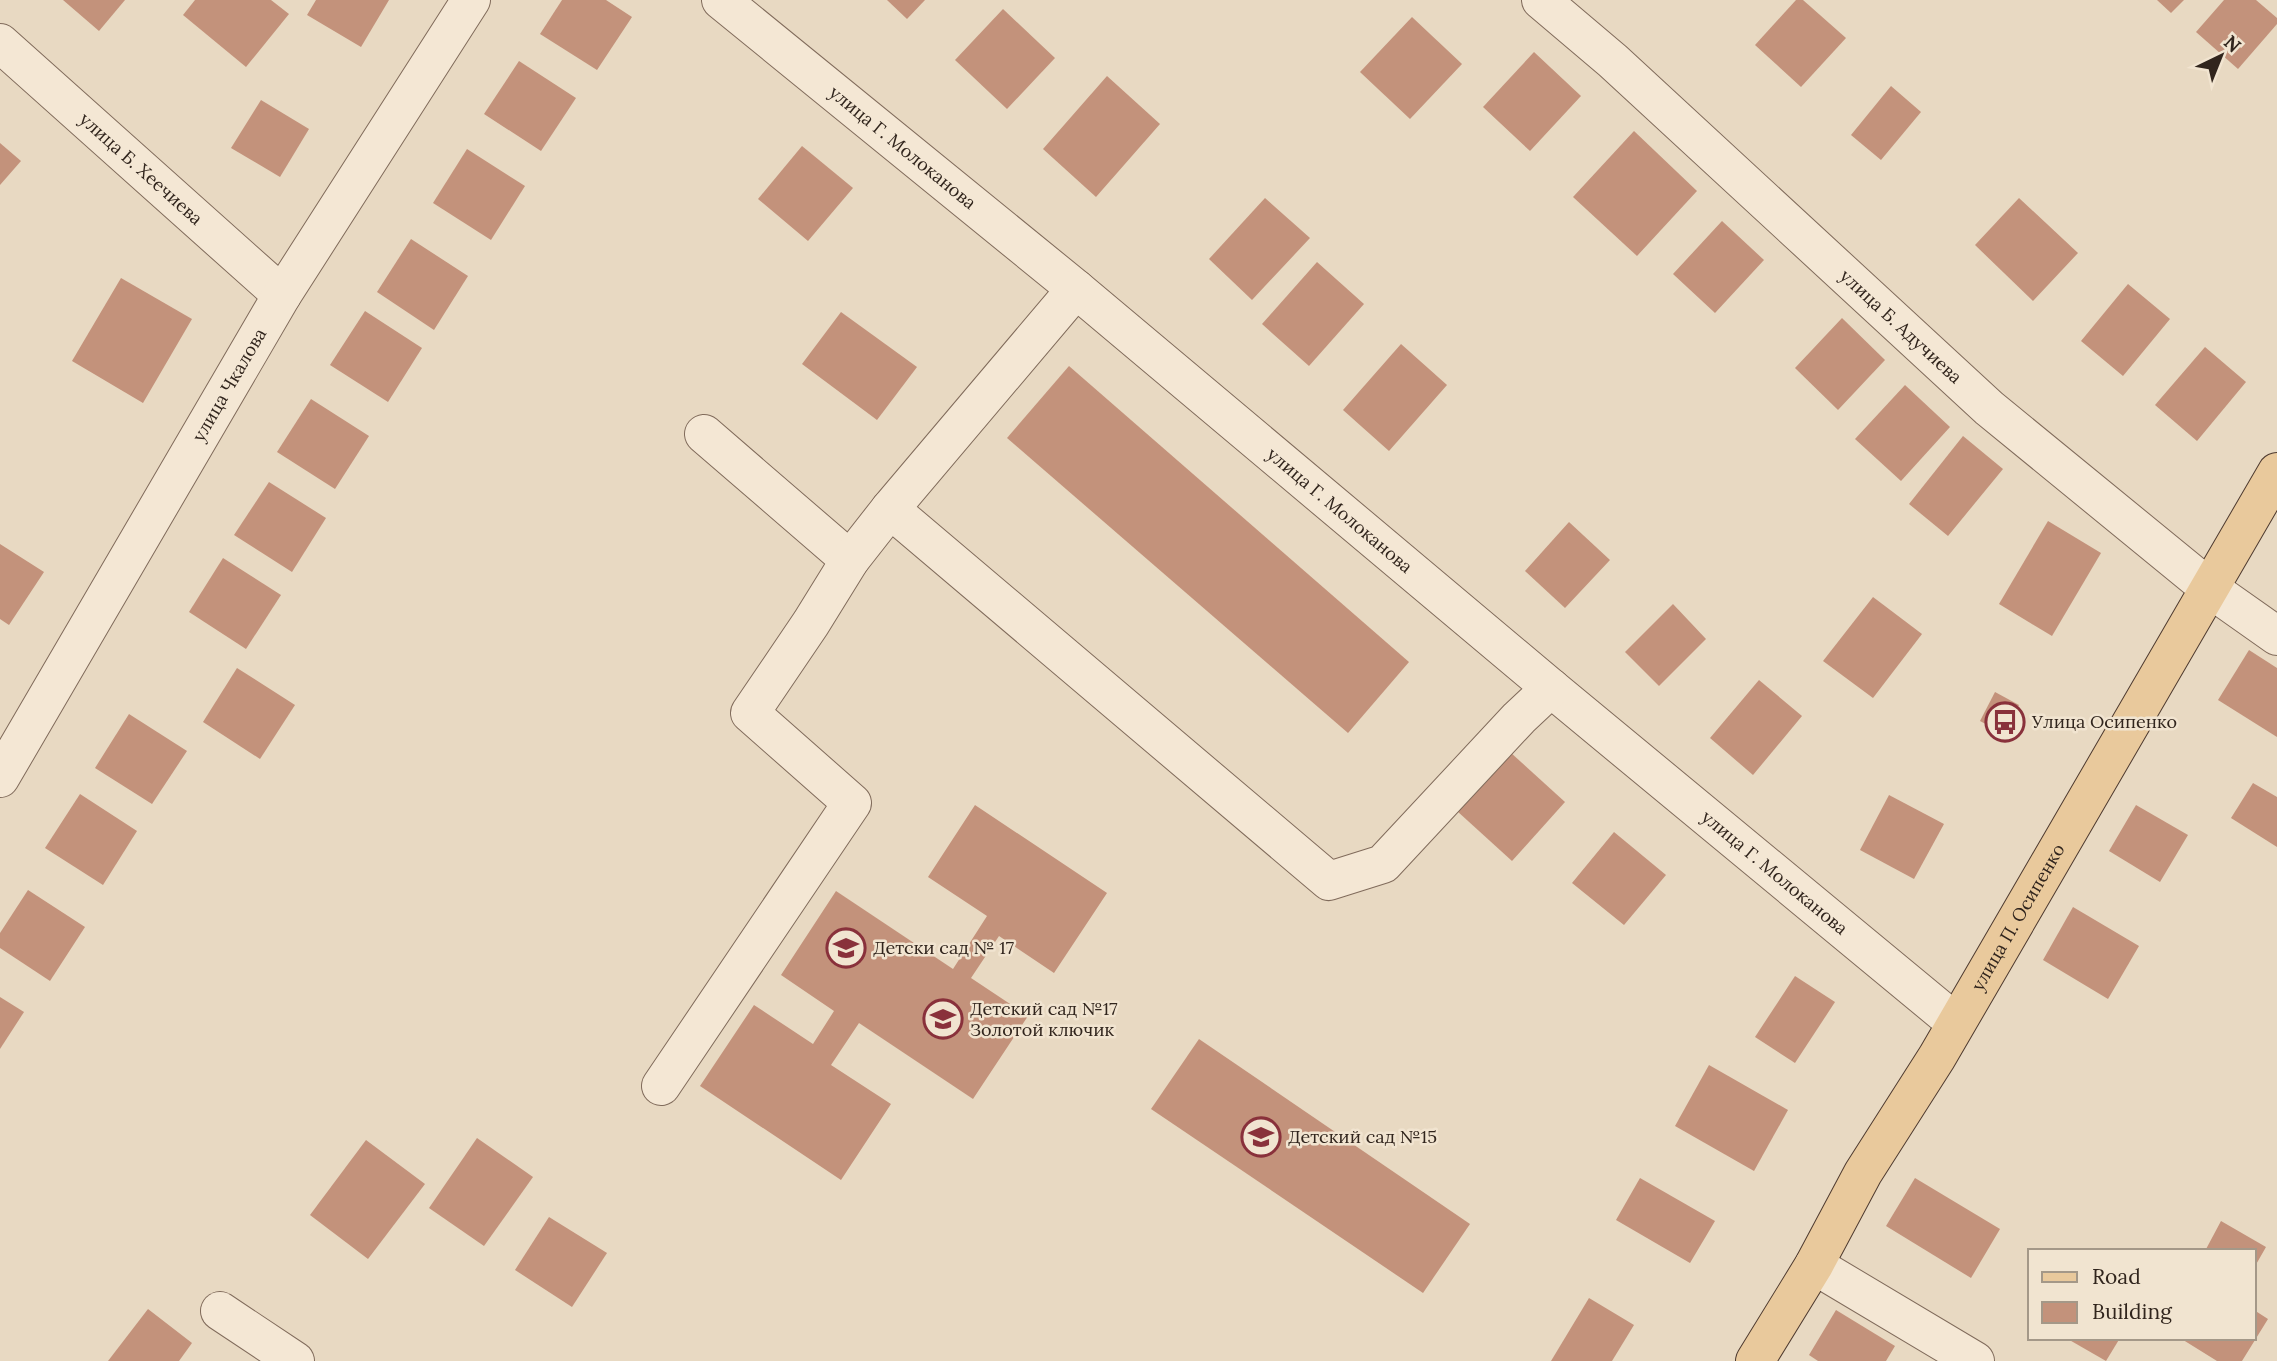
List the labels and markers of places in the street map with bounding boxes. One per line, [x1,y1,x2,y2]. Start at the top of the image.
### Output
bus stop icon: Улица Осипенко [1984,701,2026,743]
place label: Улица Осипенко [2031,710,2177,733]
school or university icon: Детски сад № 17 [825,927,867,969]
place label: Детски сад № 17 [873,936,1014,959]
place label: Детский сад №17 Золотой ключик [970,997,1118,1041]
school or university icon: Детский сад №17 Золотой ключик [922,998,964,1040]
school or university icon: Детский сад №15 [1240,1116,1282,1158]
place label: Детский сад №15 [1288,1125,1437,1148]

